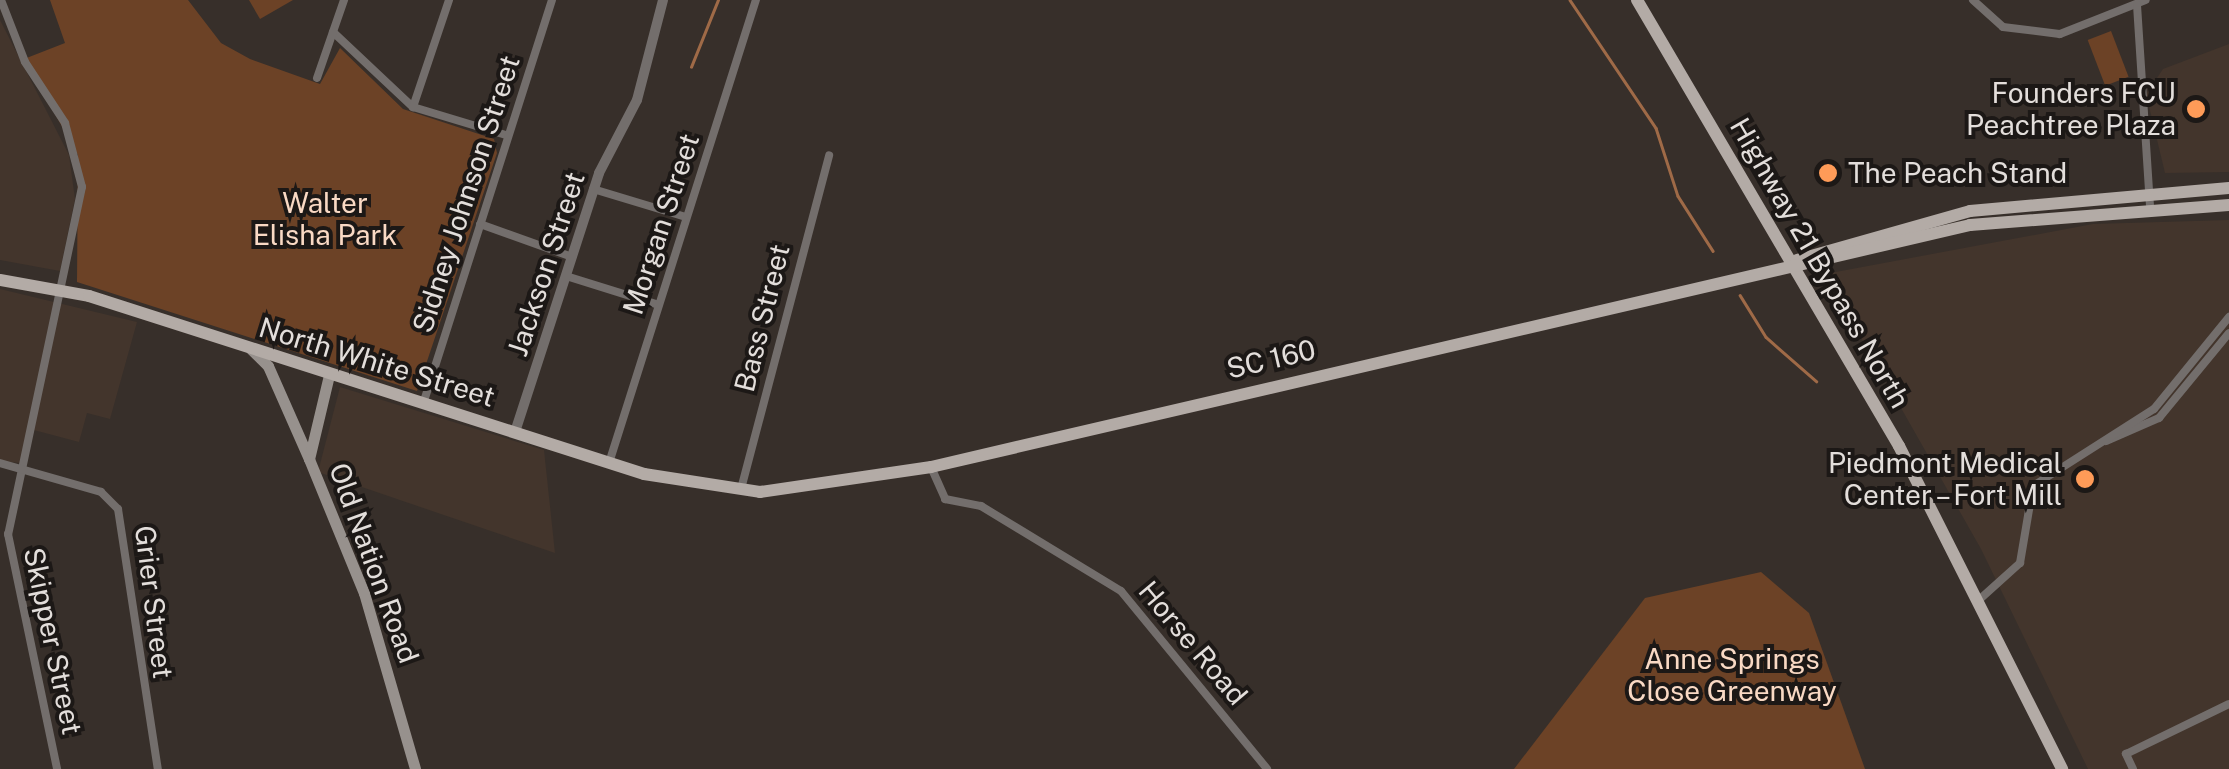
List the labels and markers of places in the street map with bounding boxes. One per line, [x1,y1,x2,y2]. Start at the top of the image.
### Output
place label: Founders FCU Peachtree Plaza [1966,76,2176,142]
marker: Founders FCU Peachtree Plaza [2185,98,2207,120]
place label: The Peach Stand [1848,156,2067,190]
marker: The Peach Stand [1817,162,1839,184]
place label: Piedmont Medical Center – Fort Mill [1828,446,2062,512]
marker: Piedmont Medical Center – Fort Mill [2072,466,2098,492]

